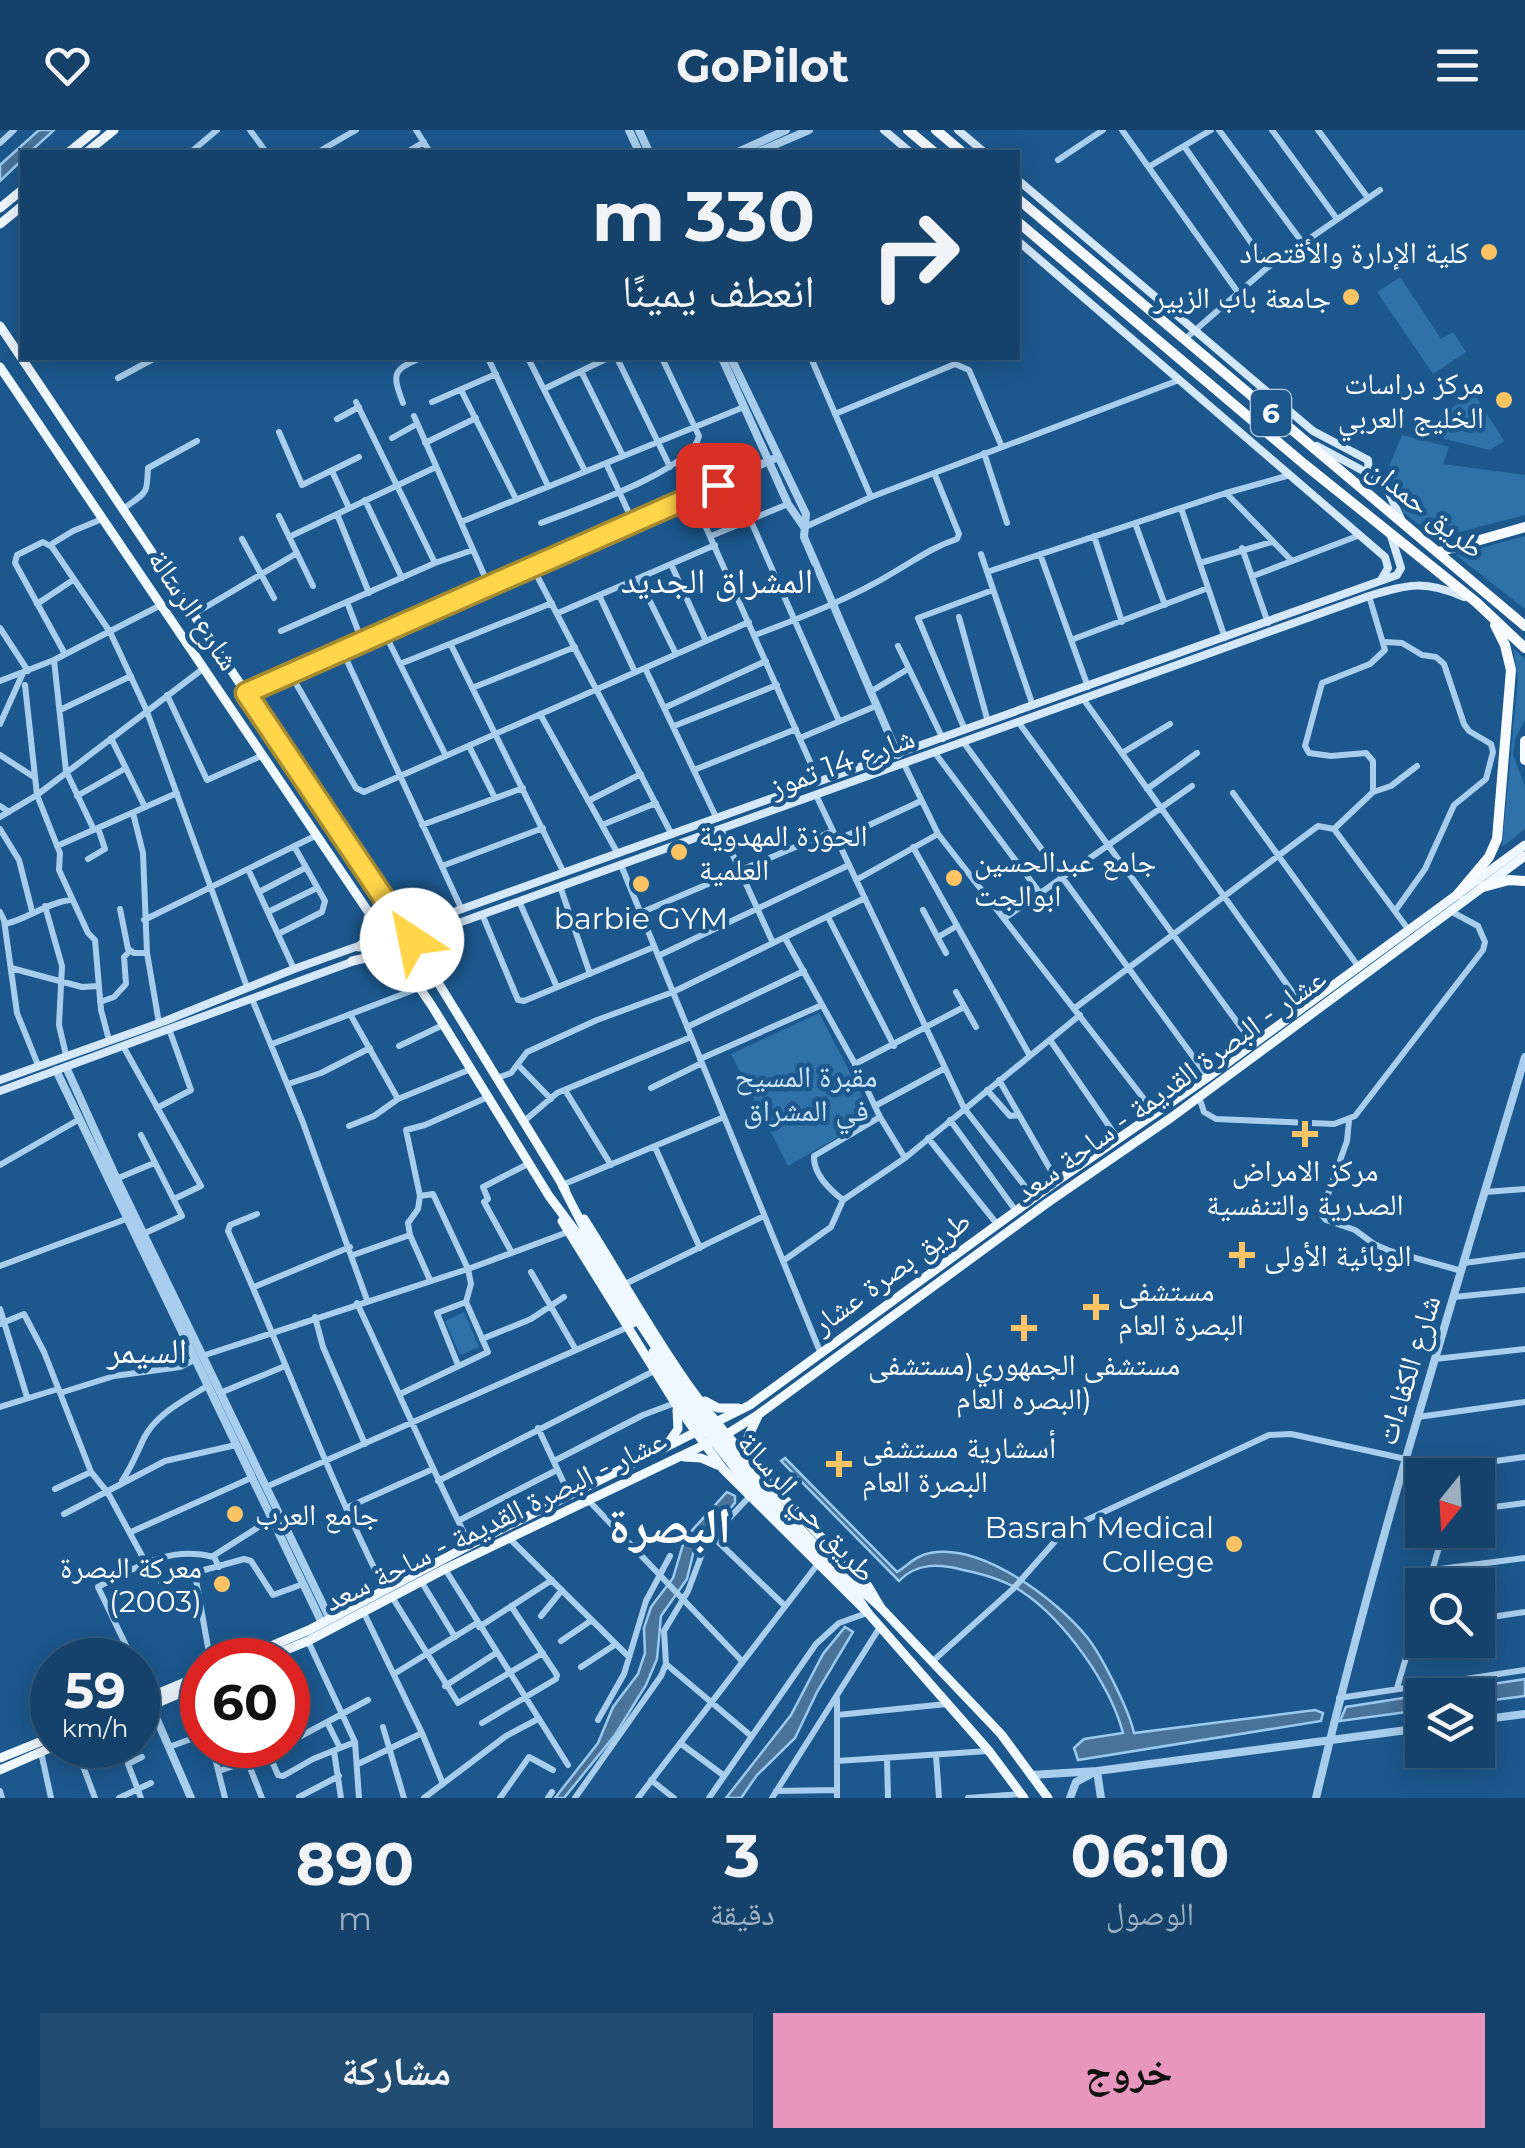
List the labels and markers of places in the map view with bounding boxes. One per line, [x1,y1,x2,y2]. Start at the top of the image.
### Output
place label: كلية الإدارة والأقتصاد [1240,234,1469,271]
marker: كلية الإدارة والأقتصاد [1478,241,1500,263]
place label: جامعة باب الزبير [1152,279,1331,316]
marker: جامعة باب الزبير [1340,286,1362,308]
place label: مركز دراسات الخليج العربي [1338,365,1484,441]
marker: مركز دراسات الخليج العربي [1493,389,1515,411]
pin [676,443,761,528]
place label: الحوزة المهدوية العلمية [699,817,868,888]
marker: الحوزة المهدوية العلمية [668,841,690,863]
place label: جامع عبدالحسين ابوالجت [974,843,1156,914]
marker: جامع عبدالحسين ابوالجت [943,867,965,889]
marker: barbie GYM [630,873,652,895]
place label: barbie GYM [554,900,728,937]
marker: مركز الامراض الصدرية والتنفسية [1292,1121,1318,1147]
place label: مركز الامراض الصدرية والتنفسية [1206,1152,1404,1223]
place label: الوبائية الأولى [1264,1237,1412,1274]
marker: الوبائية الأولى [1229,1242,1255,1268]
place label: مستشفى البصرة العام [1118,1272,1244,1344]
marker: مستشفى البصرة العام [1083,1294,1109,1320]
marker: مستشفى الجمهوري(مستشفى البصره العام) [1011,1315,1037,1341]
place label: مستشفى الجمهوري(مستشفى البصره العام) [868,1346,1180,1418]
place label: أسشارية مستشفى البصرة العام [862,1429,1056,1501]
marker: أسشارية مستشفى البصرة العام [826,1451,852,1477]
place label: جامع العرب [255,1496,379,1534]
marker: جامع العرب [224,1503,246,1525]
place label: Basrah Medical College [985,1509,1214,1580]
marker: Basrah Medical College [1223,1533,1245,1555]
place label: معركة البصرة (2003) [60,1549,202,1620]
marker: معركة البصرة (2003) [211,1573,233,1595]

